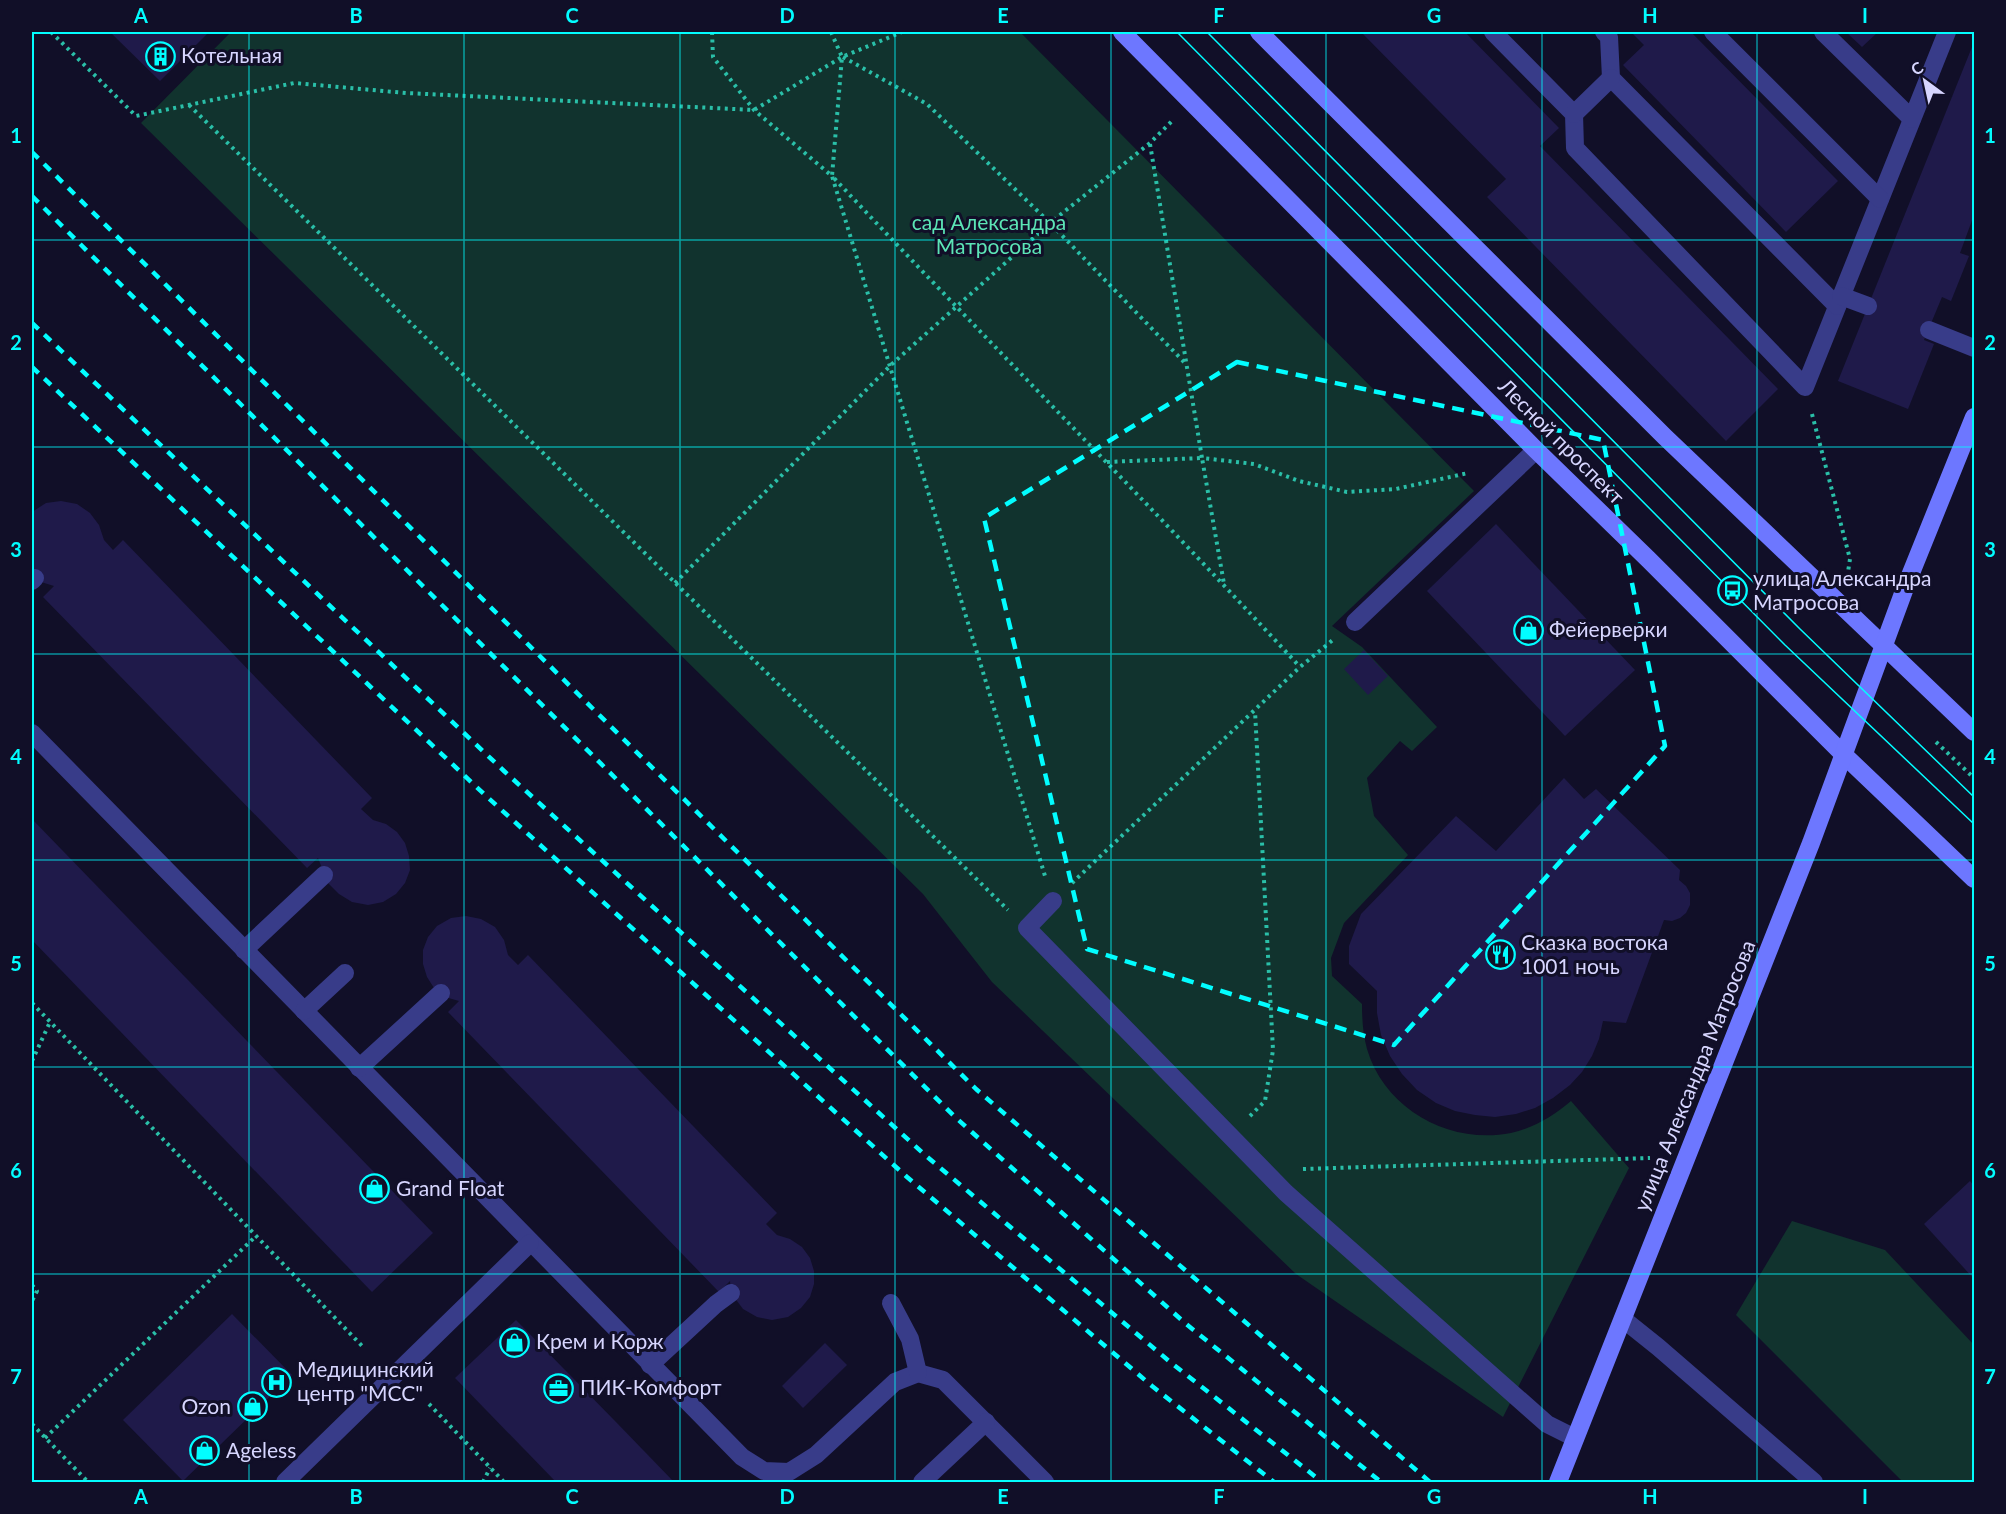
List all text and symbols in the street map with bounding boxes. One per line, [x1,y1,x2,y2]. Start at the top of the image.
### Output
text: A [133,3,148,27]
text: B [349,3,363,27]
text: C [565,3,579,27]
text: D [779,3,795,27]
text: E [997,3,1009,27]
text: F [1213,3,1225,27]
text: G [1427,3,1441,27]
text: H [1642,3,1658,27]
text: I [1862,3,1868,27]
building icon: Котельная [144,40,176,72]
place label: Котельная [181,42,282,67]
north arrow [1895,51,1955,111]
text: С [1907,57,1927,79]
text: 1 [10,123,22,147]
text: 1 [1984,123,1996,147]
park label: cад Александра Матросова [912,209,1066,258]
text: 2 [10,330,22,354]
text: 2 [1984,330,1996,354]
street label: Лесной проспект [1493,372,1630,509]
text: 3 [10,537,22,561]
text: 3 [1984,537,1996,561]
place label: улица Александра Матросова [1753,565,1931,614]
bus stop icon: улица Александра Матросова [1716,575,1748,607]
shop icon: Фейерверки [1512,614,1544,646]
place label: Фейерверки [1549,616,1668,641]
text: 4 [10,744,22,768]
text: 4 [1984,744,1996,768]
place label: Сказка востока 1001 ночь [1521,929,1668,978]
street label: улица Александра Матросова [1628,936,1760,1215]
restaurant icon: Сказка востока 1001 ночь [1484,939,1516,971]
text: 5 [10,951,22,975]
text: 5 [1984,951,1996,975]
text: 6 [10,1158,22,1182]
text: 6 [1984,1158,1996,1182]
shop icon: Grand Float [359,1173,391,1205]
place label: Grand Float [396,1175,505,1200]
shop icon: Крем и Корж [499,1326,531,1358]
place label: Крем и Корж [536,1328,664,1353]
place label: Медицинский центр "МСС" [297,1356,434,1405]
text: 7 [10,1364,22,1388]
text: 7 [1984,1364,1996,1388]
hospital icon: Медицинский центр "МСС" [260,1366,292,1398]
office icon: ПИК-Комфорт [543,1372,575,1404]
place label: ПИК-Комфорт [580,1374,722,1399]
shop icon: Ozon [236,1391,268,1423]
place label: Ozon [182,1393,231,1418]
shop icon: Ageless [189,1435,221,1467]
place label: Ageless [226,1437,296,1462]
text: A [133,1484,148,1508]
text: B [349,1484,363,1508]
text: C [565,1484,579,1508]
text: D [779,1484,795,1508]
text: E [997,1484,1009,1508]
text: F [1213,1484,1225,1508]
text: G [1427,1484,1441,1508]
text: H [1642,1484,1658,1508]
text: I [1862,1484,1868,1508]

